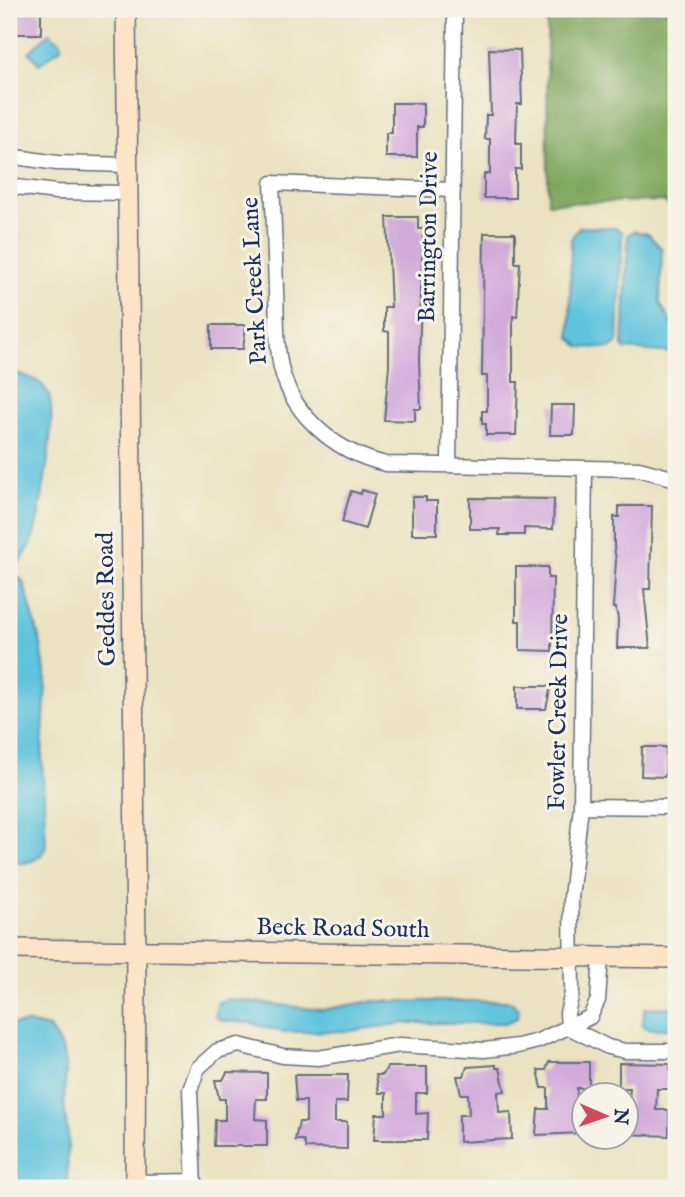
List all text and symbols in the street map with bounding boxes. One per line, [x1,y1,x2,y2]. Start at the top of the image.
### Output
street label: Barrington Drive [412,151,446,323]
street label: Park Creek Lane [235,196,275,366]
street label: Geddes Road [90,531,124,667]
street label: Fowler Creek Drive [542,613,576,811]
street label: Beck Road South [256,912,430,946]
north arrow [570,1082,640,1152]
text: N [608,1107,632,1126]

